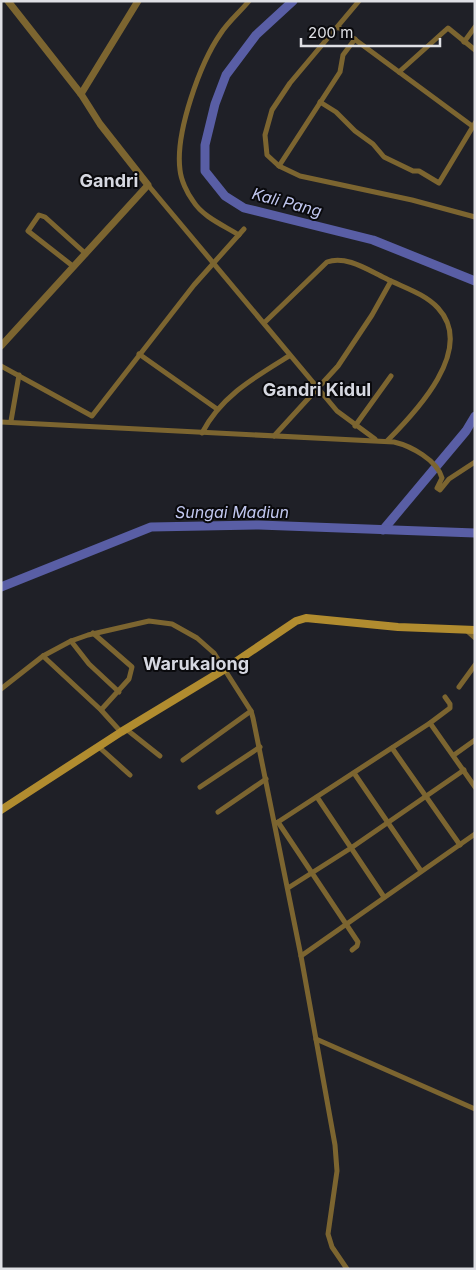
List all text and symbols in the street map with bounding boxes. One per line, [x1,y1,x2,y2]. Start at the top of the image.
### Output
scale bar [301,15,440,47]
text: 200 m [308,23,353,42]
district label: Gandri [80,170,138,191]
water label: Kali Pang [250,183,324,221]
district label: Gandri Kidul [263,379,371,400]
water label: Sungai Madiun [175,502,289,522]
district label: Warukalong [143,653,249,674]

